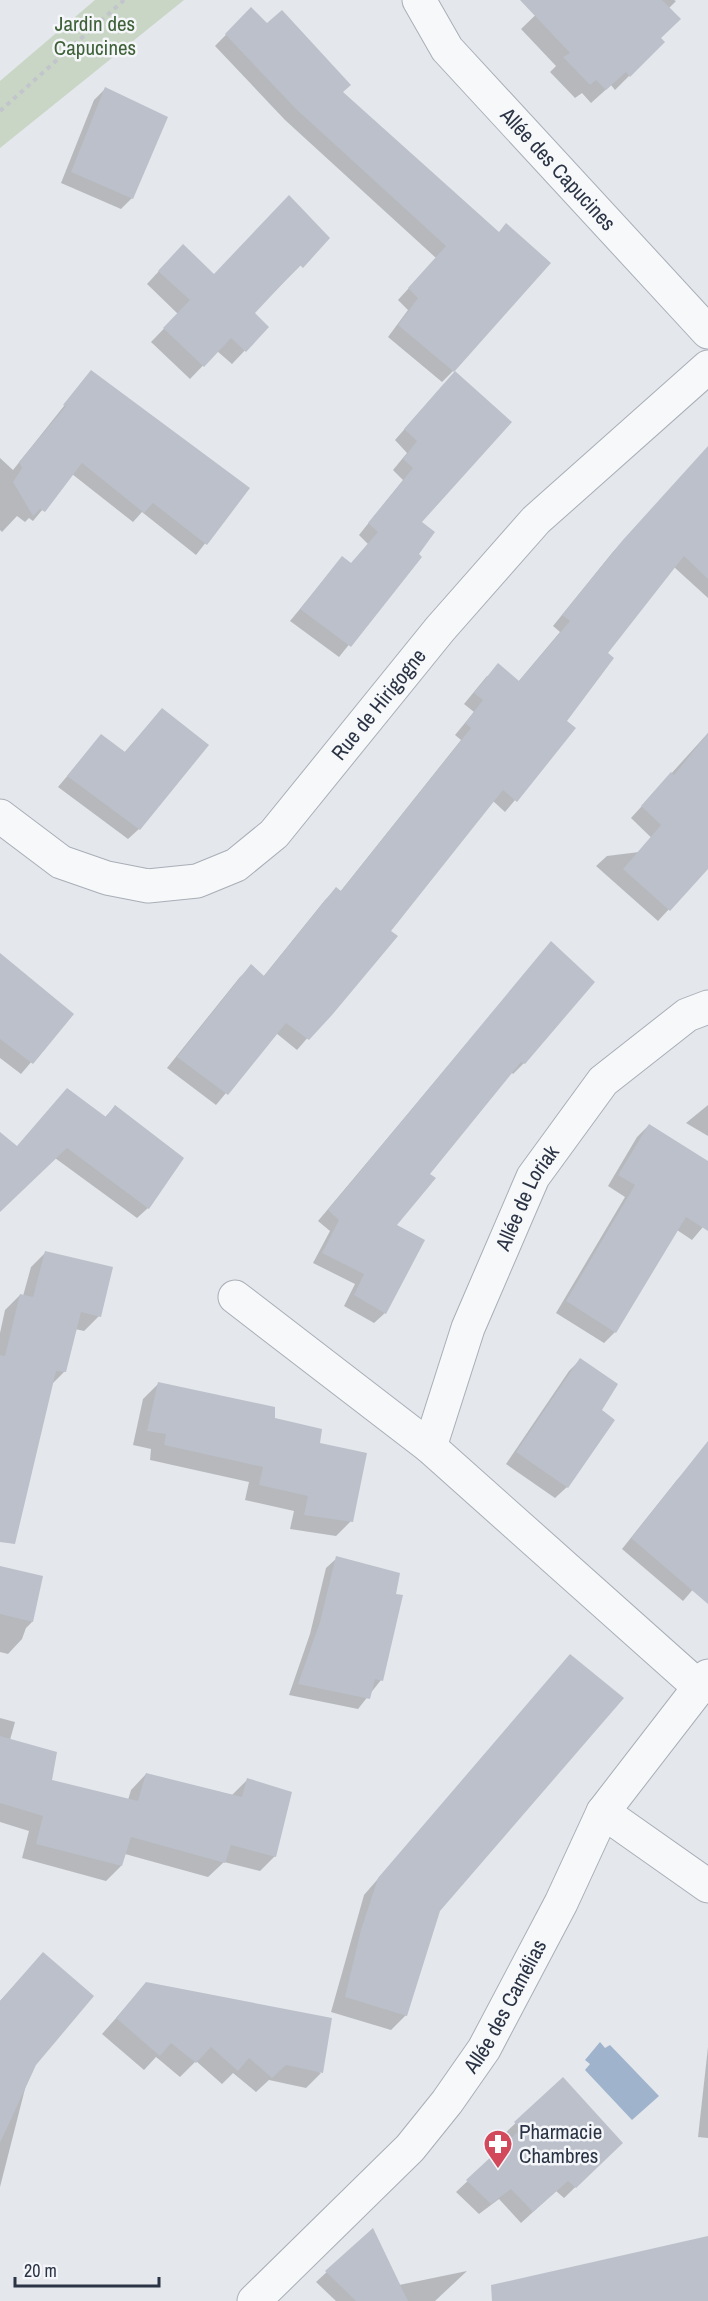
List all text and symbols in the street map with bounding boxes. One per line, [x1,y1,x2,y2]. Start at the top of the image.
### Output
park label: Jardin des Capucines [54,9,136,62]
street label: Allée des Capucines [493,100,622,237]
street label: Rue de Hirigogne [324,642,433,766]
street label: Allée de Loriak [488,1139,566,1256]
street label: Allée des Camélias [456,1934,553,2079]
place label: Pharmacie Chambres [519,2117,602,2170]
pharmacy icon: Pharmacie Chambres [482,2128,514,2170]
scale bar [15,2250,159,2288]
text: 20 m [24,2258,57,2283]

